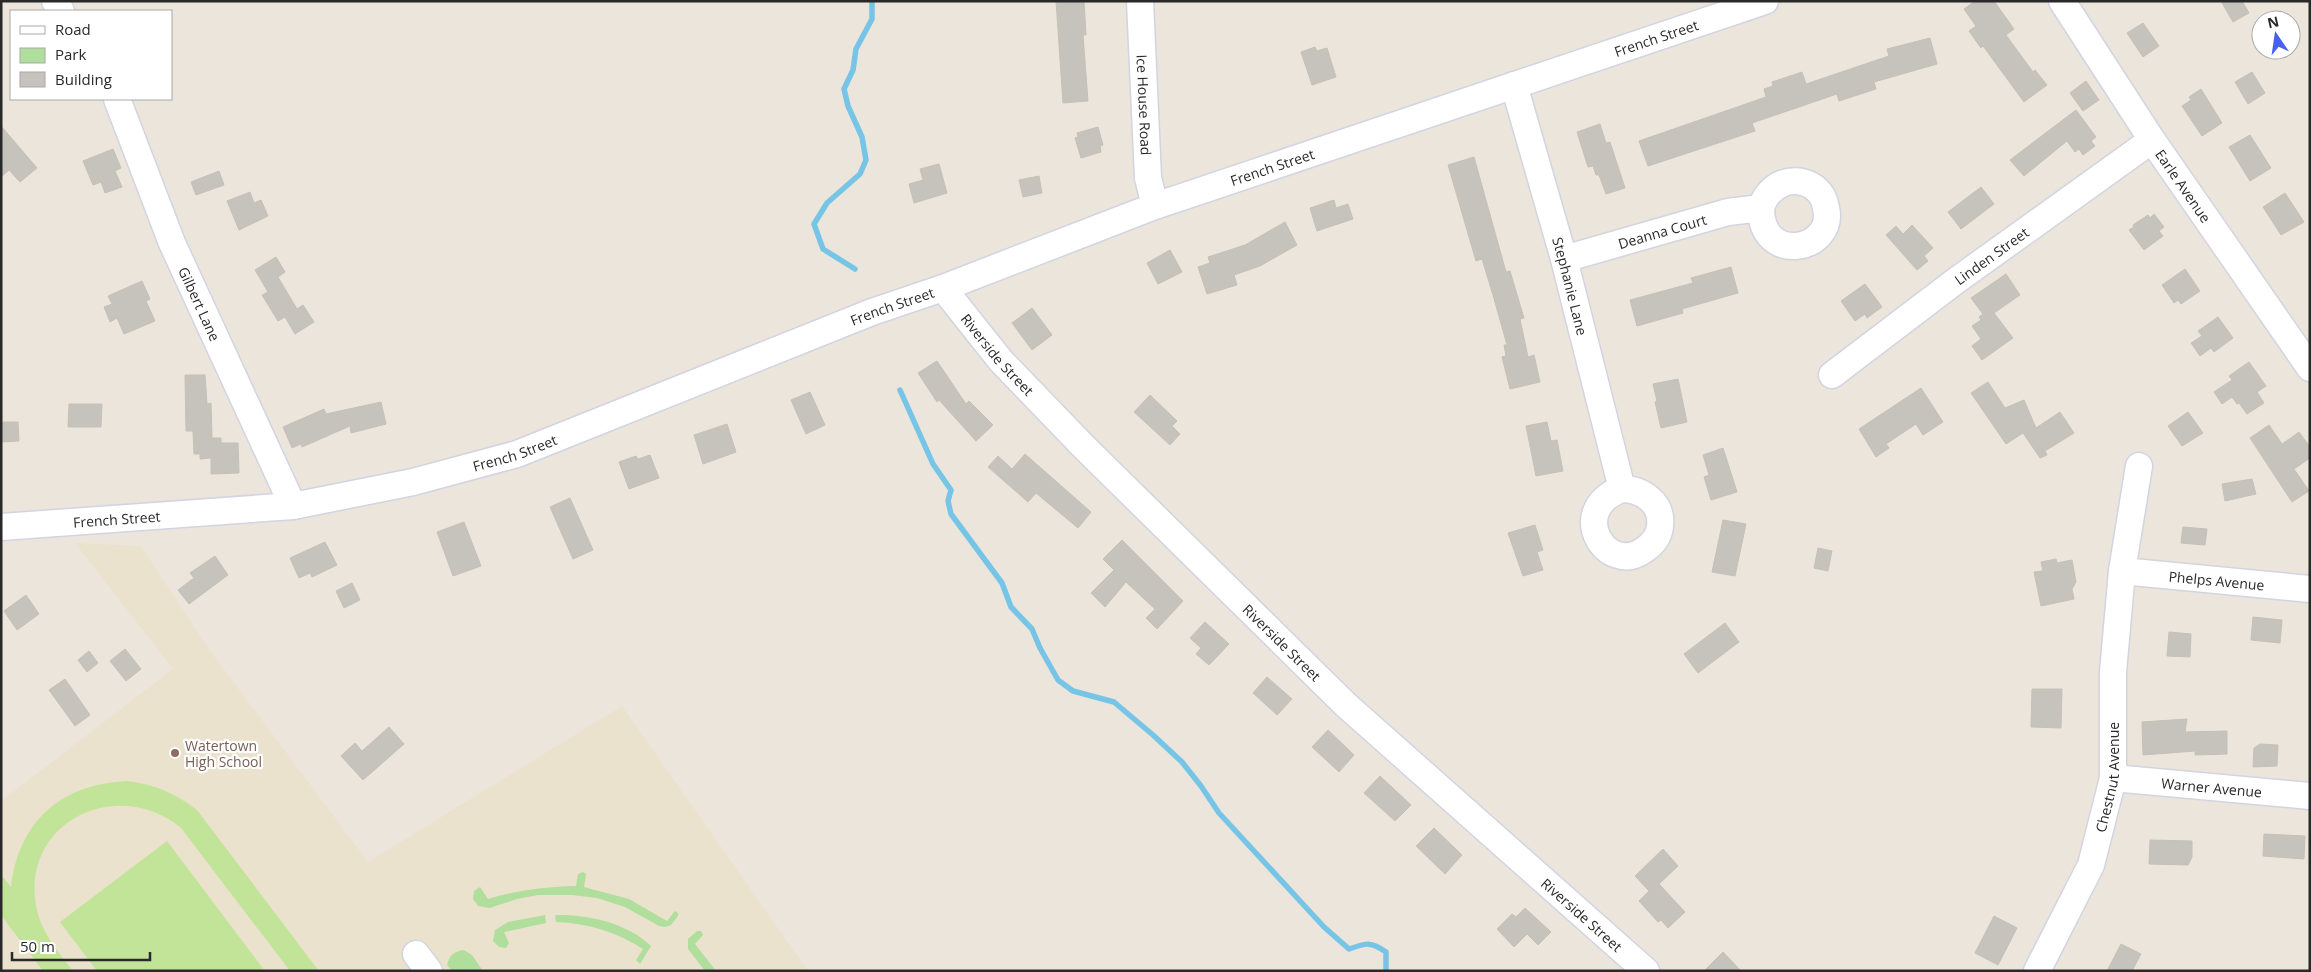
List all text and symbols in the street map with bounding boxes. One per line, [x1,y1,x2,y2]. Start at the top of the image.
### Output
legend [10,10,172,100]
north arrow [2251,10,2301,60]
text: N [2265,11,2281,32]
street label: French Street [1612,15,1701,61]
text: Road [55,19,91,39]
text: Park [55,44,86,64]
street label: Ice House Road [1133,54,1156,156]
text: Building [55,69,112,89]
street label: French Street [1228,144,1317,190]
street label: Earle Avenue [2151,145,2216,226]
street label: Deanna Court [1616,209,1708,253]
street label: Linden Street [1950,222,2032,289]
street label: Stephanie Lane [1549,235,1592,337]
street label: Gilbert Lane [175,264,225,344]
street label: French Street [847,282,936,329]
street label: Riverside Street [957,309,1038,399]
street label: French Street [470,430,559,475]
street label: French Street [72,506,161,531]
street label: Phelps Avenue [2168,566,2265,594]
street label: Riverside Street [1239,600,1325,685]
street label: Chestnut Avenue [2090,722,2123,834]
place label: Watertown High School [185,736,262,771]
marker: Watertown High School [169,747,181,759]
street label: Warner Avenue [2160,773,2263,801]
street label: Riverside Street [1538,873,1627,955]
scale bar [12,930,150,962]
text: 50 m [20,936,55,956]

